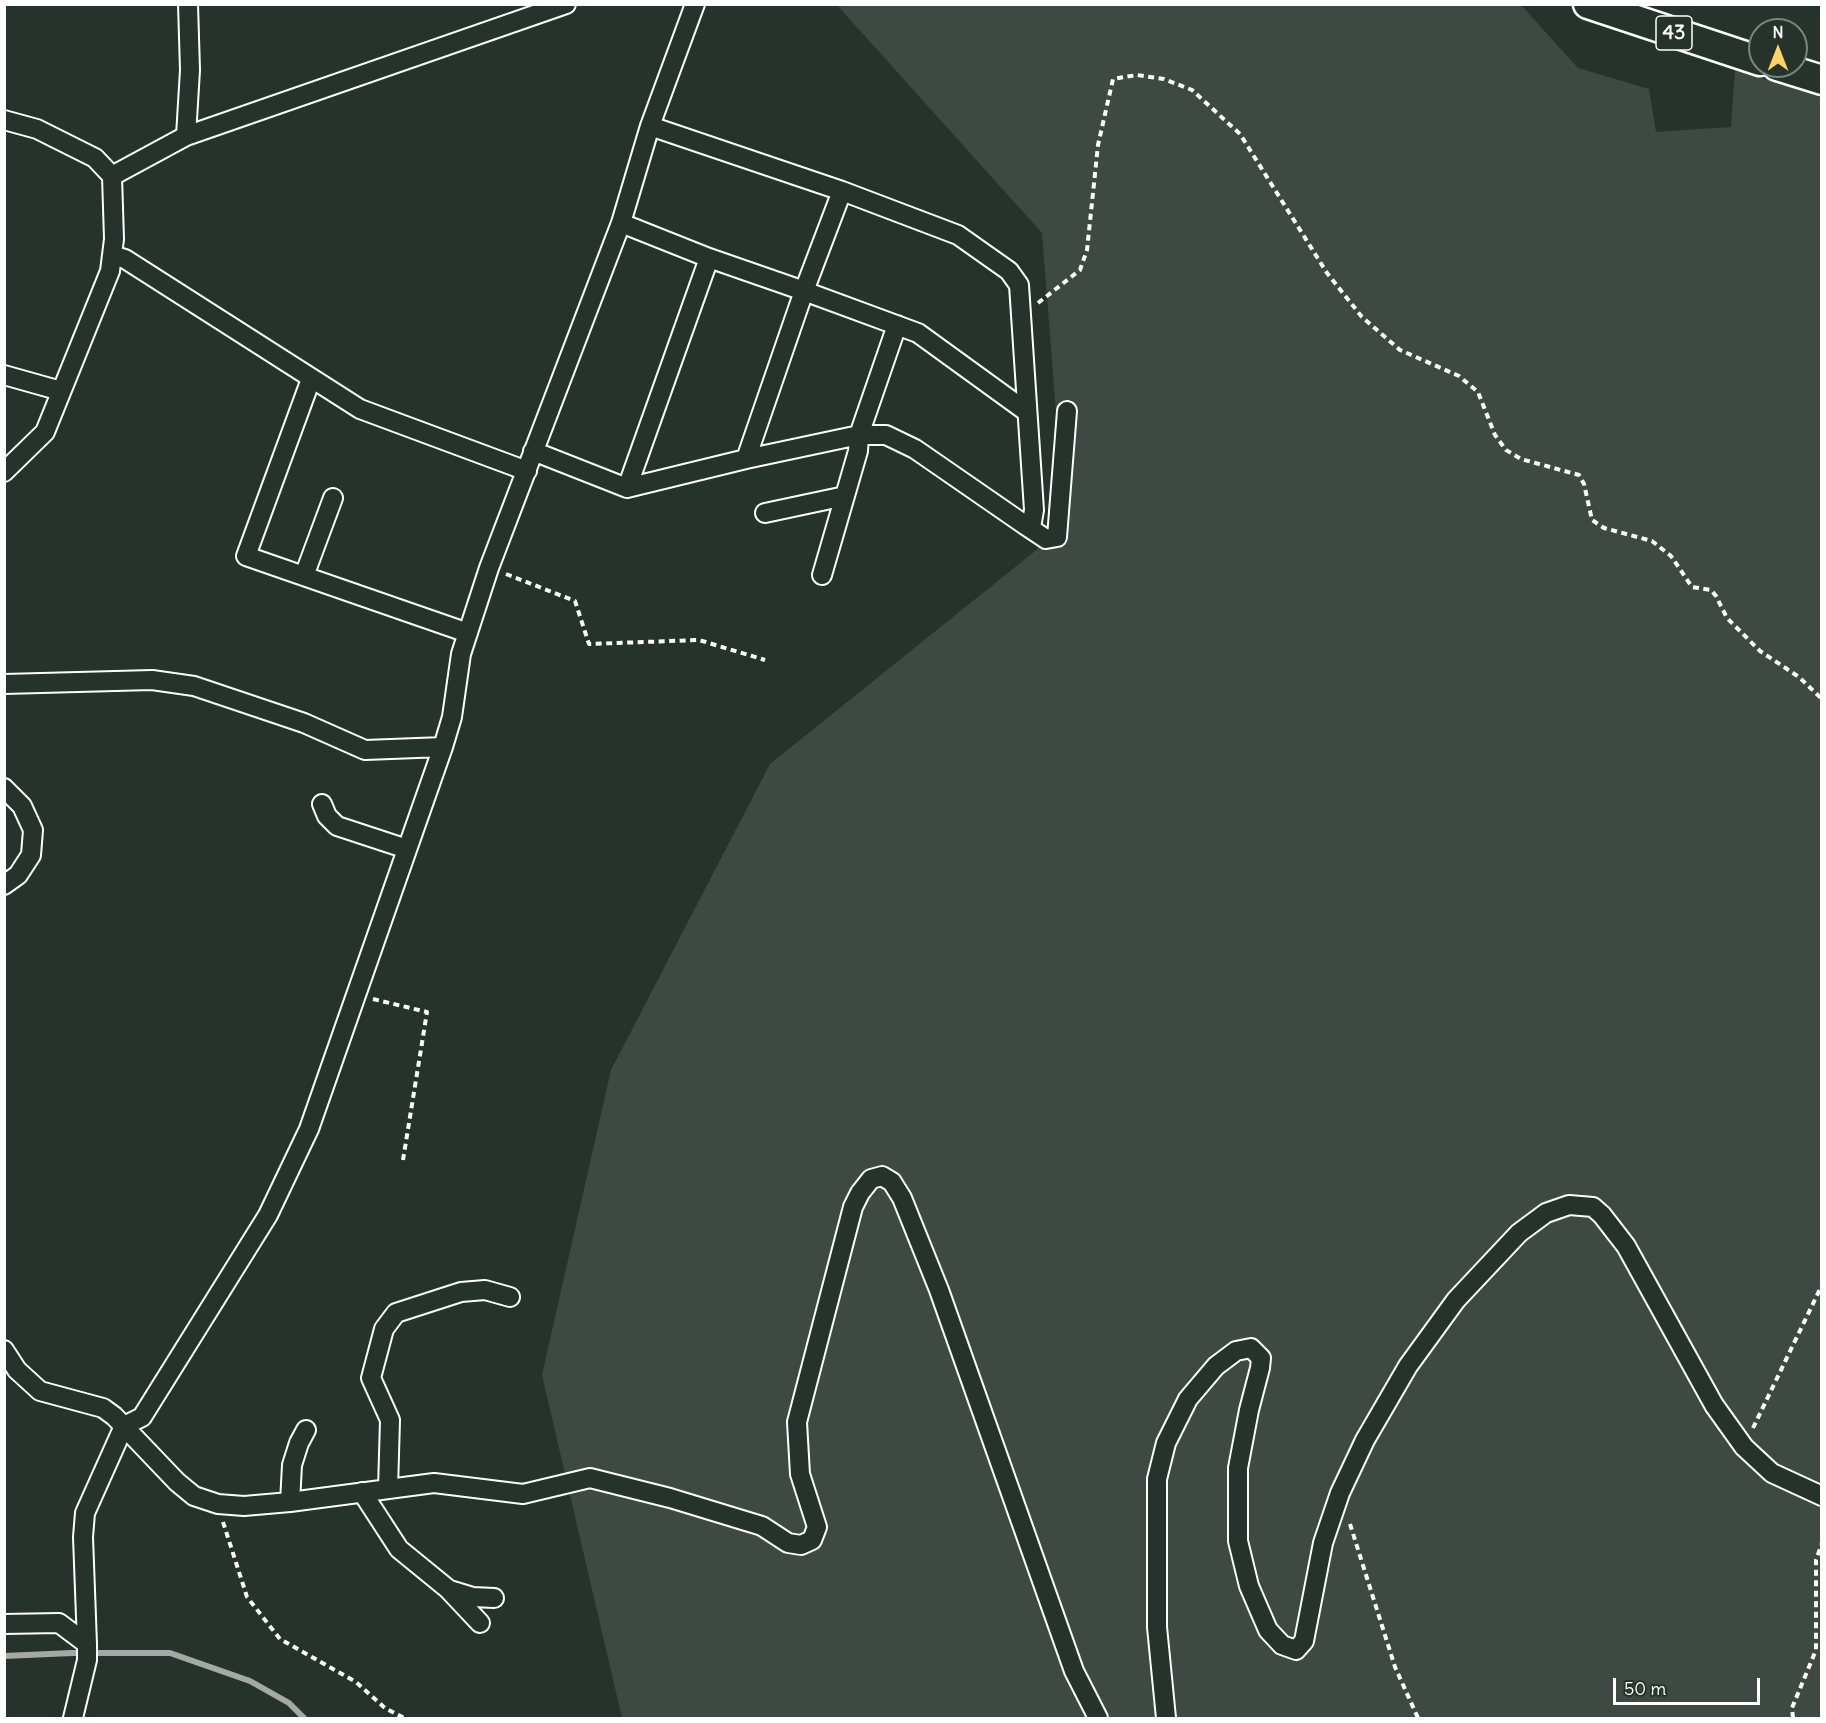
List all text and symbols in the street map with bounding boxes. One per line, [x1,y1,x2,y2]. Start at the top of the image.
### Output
road number: 43 [1656,16,1692,50]
north arrow [1748,18,1808,78]
text: N [1772,22,1784,42]
scale bar [1616,1666,1763,1704]
text: 50 m [1624,1677,1666,1700]

